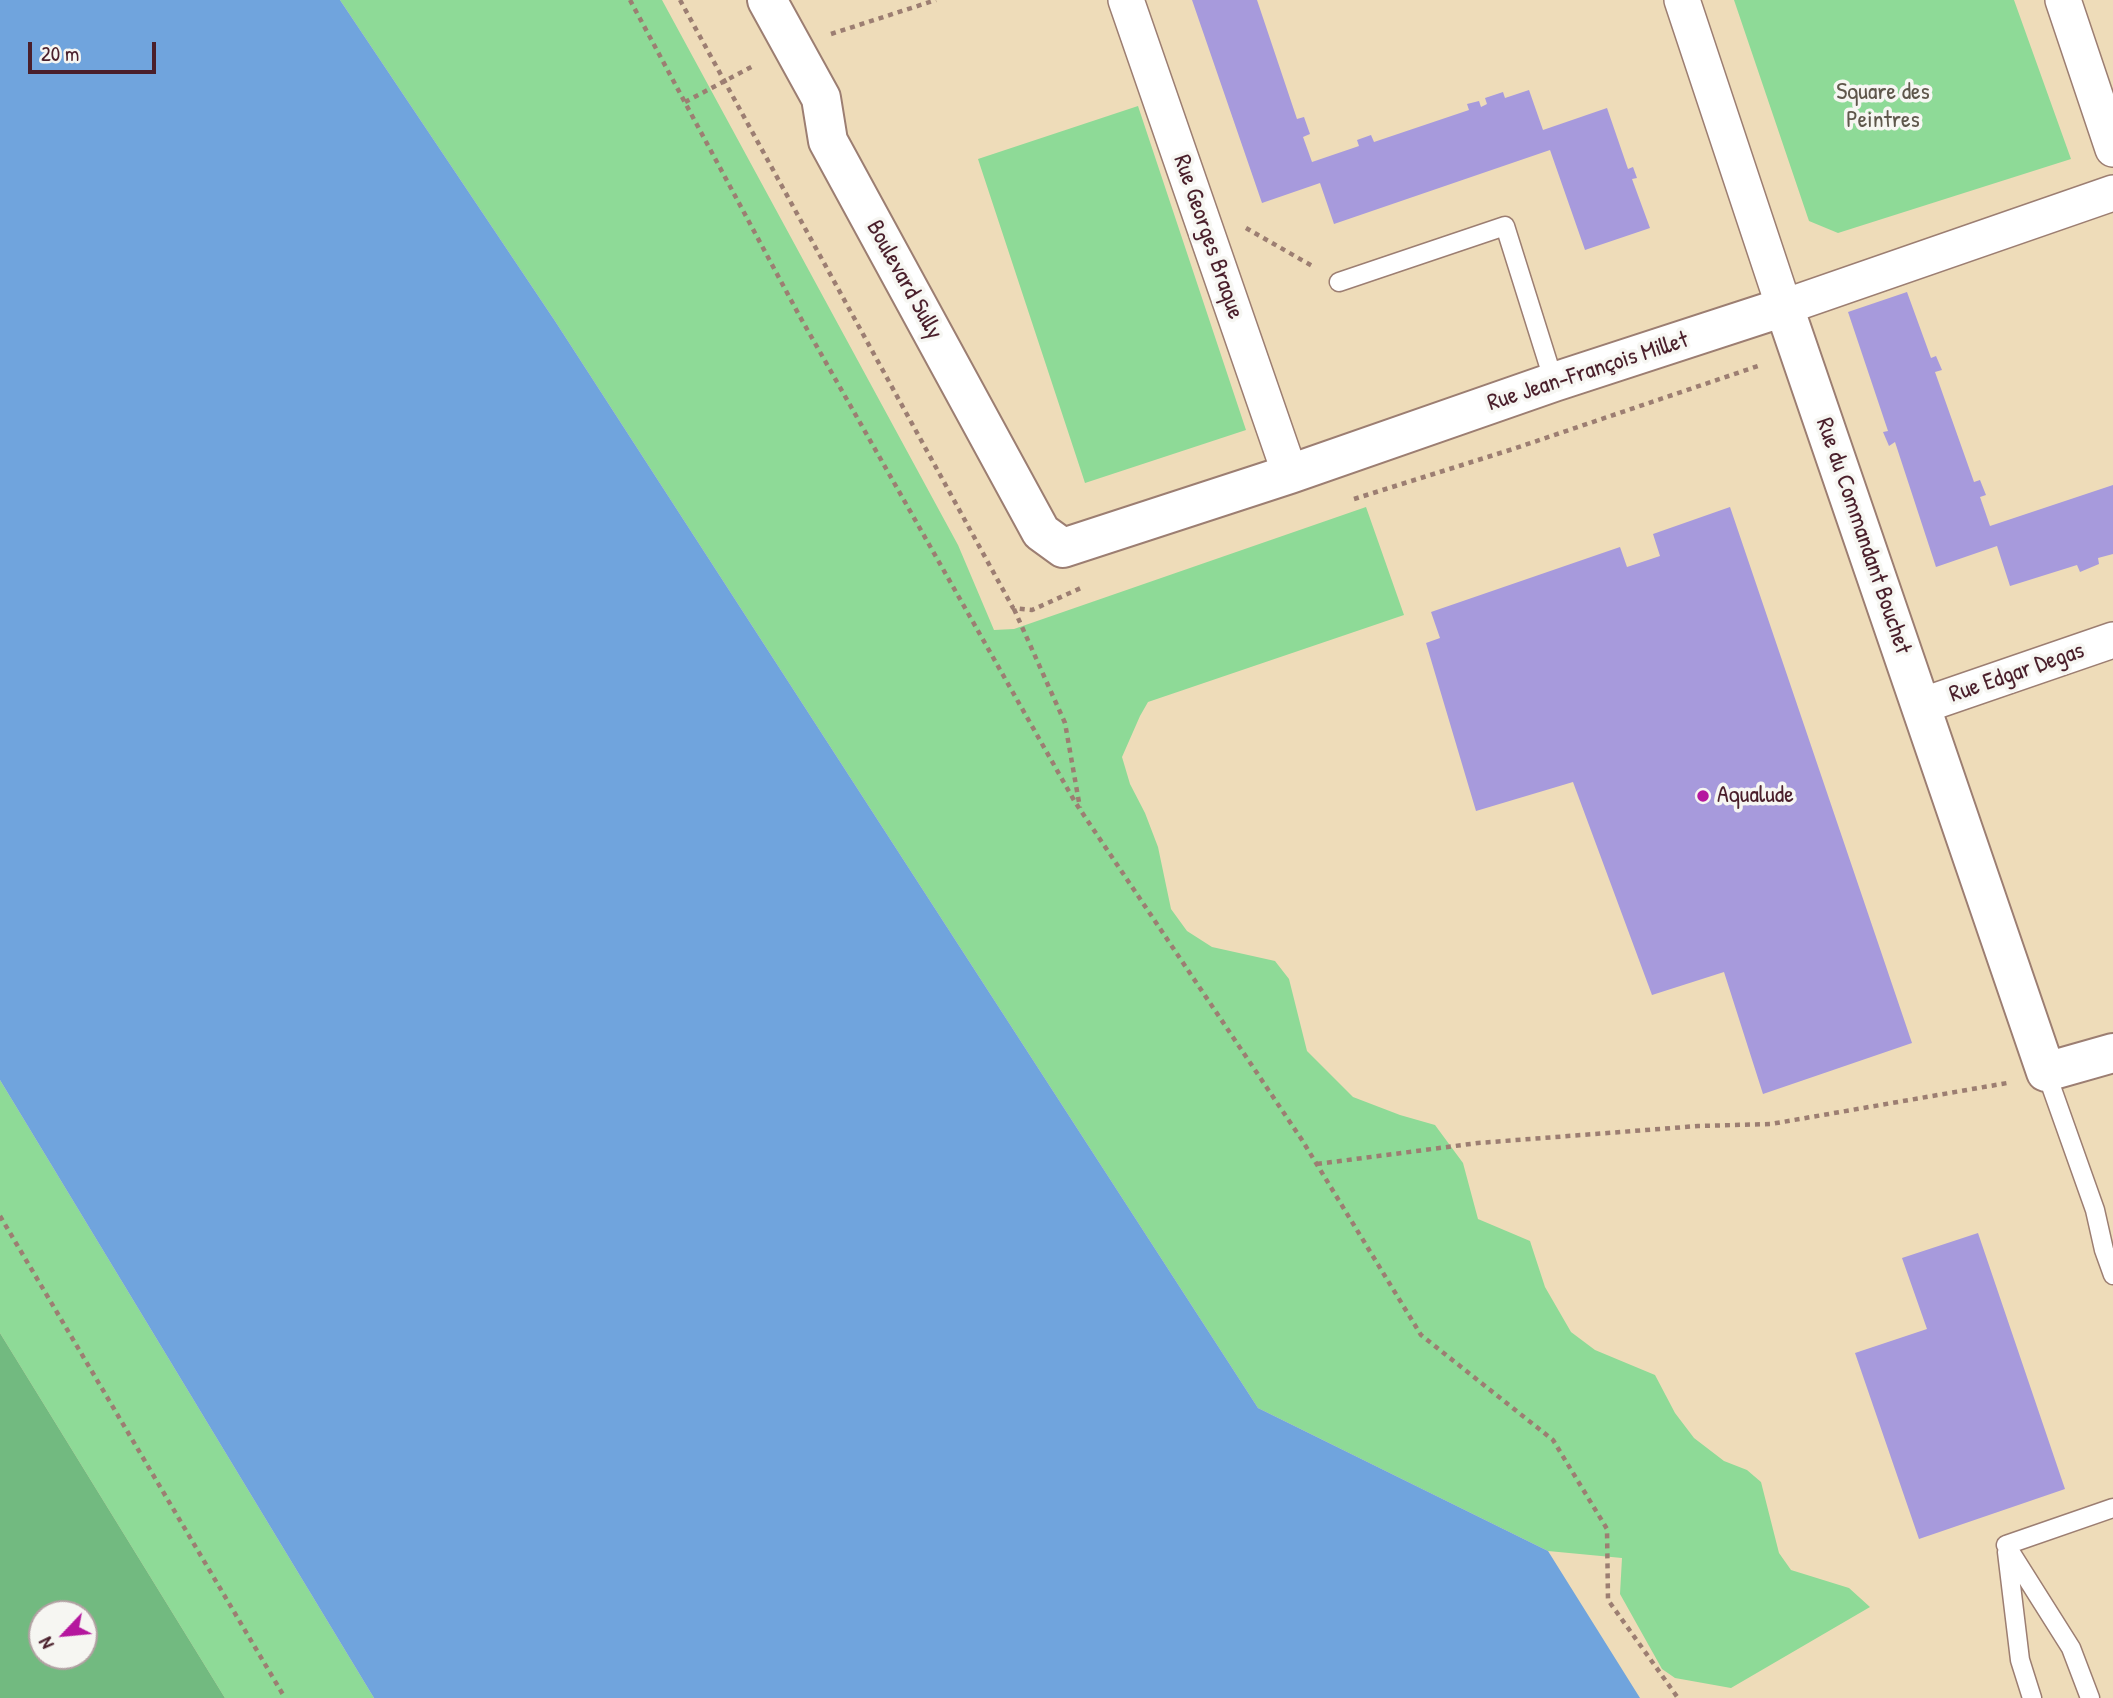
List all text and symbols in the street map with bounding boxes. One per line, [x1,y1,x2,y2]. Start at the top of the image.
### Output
scale bar [32,28,159,72]
text: 20 m [41,39,79,68]
park label: Square des Peintres [1836,79,1930,135]
street label: Rue Georges Braque [1166,151,1250,323]
street label: Boulevard Sully [860,215,948,345]
street label: Rue Jean-François Millet [1484,326,1692,418]
street label: Rue du Commandant Bouchet [1809,414,1917,658]
street label: Rue Edgar Degas [1946,636,2088,710]
place label: Aqualude [1717,782,1794,810]
marker: Aqualude [1695,788,1711,804]
north arrow [28,1600,98,1670]
text: N [32,1633,60,1654]

